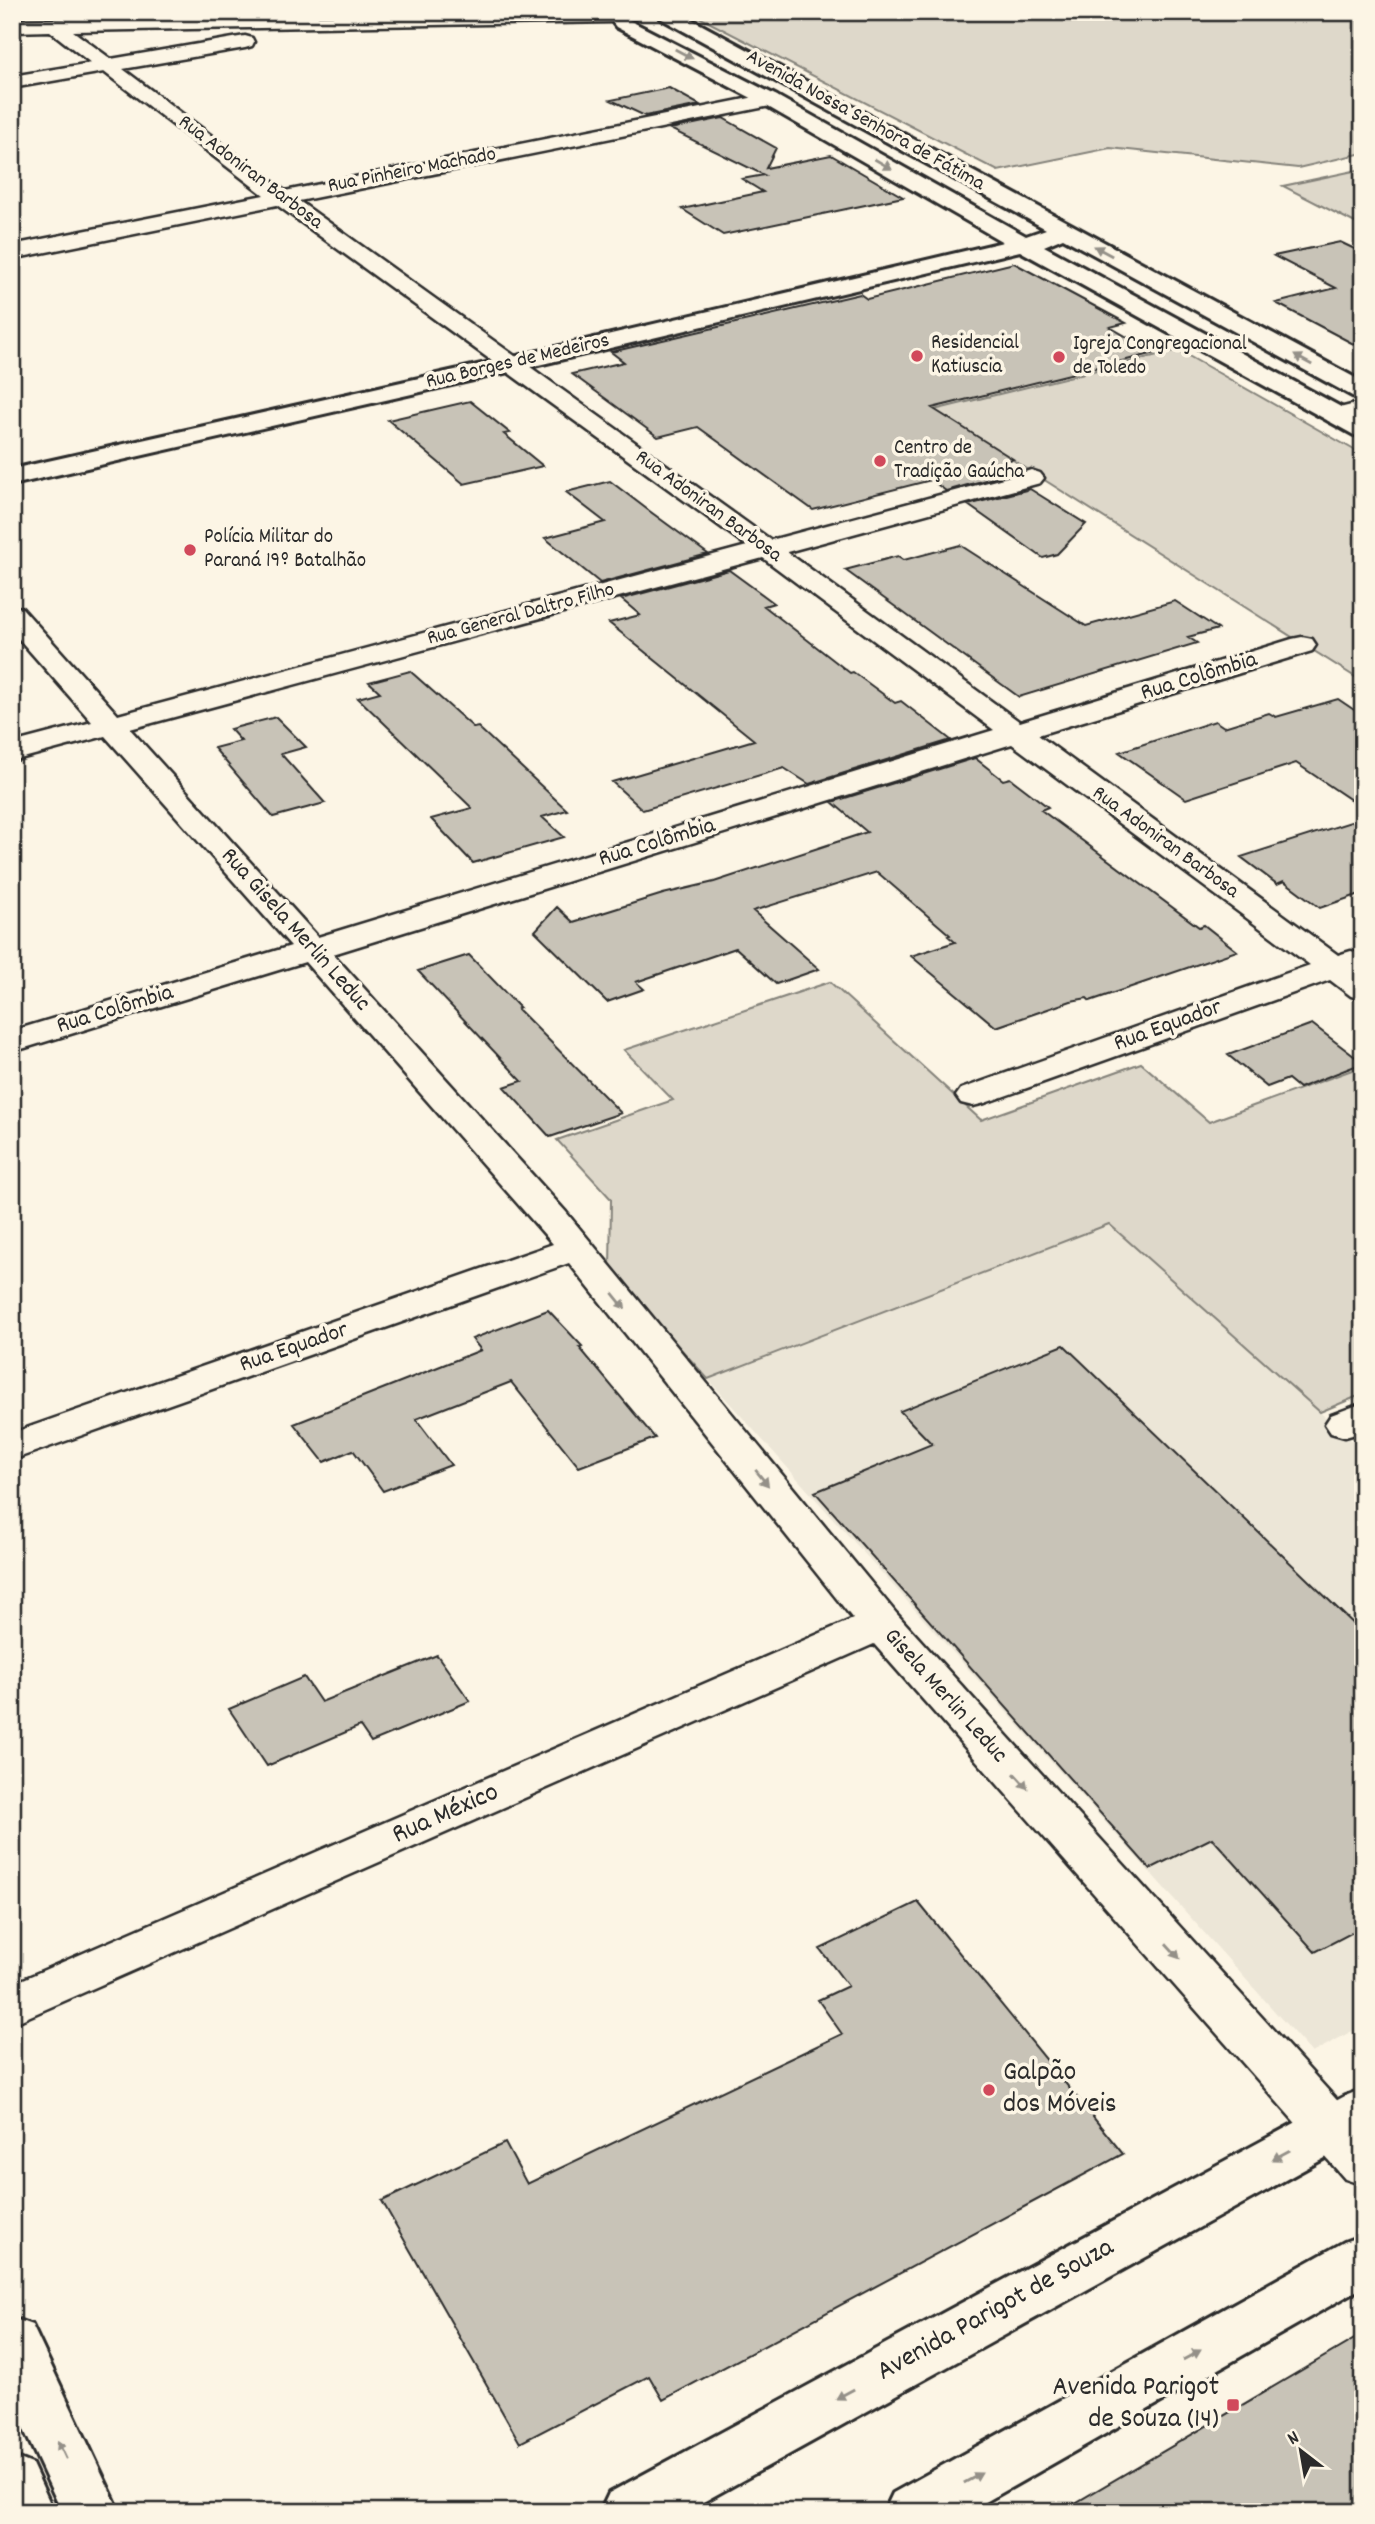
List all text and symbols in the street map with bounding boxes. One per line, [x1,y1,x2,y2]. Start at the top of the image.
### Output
street label: Avenida Nossa Senhora de Fátima [740,43,991,200]
one-way arrow [674,48,694,60]
street label: Rua Adoniran Barbosa [171,108,330,238]
street label: Rua Pinheiro Machado [325,140,499,202]
one-way arrow [873,158,892,170]
one-way arrow [1093,245,1113,257]
street label: Rua Borges de Medeiros [423,326,613,398]
place label: Residencial Katiuscia [931,329,1019,383]
place label: Igreja Congregacional de Toledo [1073,330,1247,384]
marker: Residencial Katiuscia [909,348,925,364]
marker: Igreja Congregacional de Toledo [1051,349,1067,365]
one-way arrow [1293,354,1313,366]
place label: Centro de Tradição Gaúcha [894,434,1025,488]
street label: Rua Adoniran Barbosa [628,443,789,571]
marker: Centro de Tradição Gaúcha [872,453,888,469]
place label: Polícia Militar do Paraná 19º Batalhão [204,523,366,577]
marker: Polícia Militar do Paraná 19º Batalhão [182,542,198,558]
street label: Rua General Daltro Filho [424,576,618,654]
street label: Rua Colômbia [1137,643,1262,711]
street label: Rua Adoniran Barbosa [1085,779,1246,907]
street label: Rua Colômbia [595,809,720,877]
street label: Rua Gisela Merlin Leduc [212,840,378,1020]
street label: Rua Colômbia [53,976,178,1044]
street label: Rua Equador [1109,991,1227,1061]
one-way arrow [611,1292,626,1310]
street label: Rua Equador [235,1314,353,1382]
one-way arrow [754,1470,769,1487]
street label: Gisela Merlin Leduc [875,1621,1015,1771]
one-way arrow [1013,1773,1028,1790]
street label: Rua México [386,1774,506,1856]
one-way arrow [1165,1942,1181,1960]
place label: Galpão dos Móveis [1003,2054,1117,2126]
marker: Galpão dos Móveis [981,2082,997,2098]
one-way arrow [1271,2149,1291,2161]
street label: Avenida Parigot de Souza [870,2229,1122,2393]
one-way arrow [1183,2349,1202,2361]
place label: Avenida Parigot de Souza (14) [1053,2369,1219,2441]
one-way arrow [835,2388,855,2400]
marker: Avenida Parigot de Souza (14) [1225,2397,1241,2413]
north arrow [1266,2416,1336,2486]
text: N [1283,2425,1305,2453]
one-way arrow [56,2440,68,2460]
one-way arrow [963,2472,982,2484]

